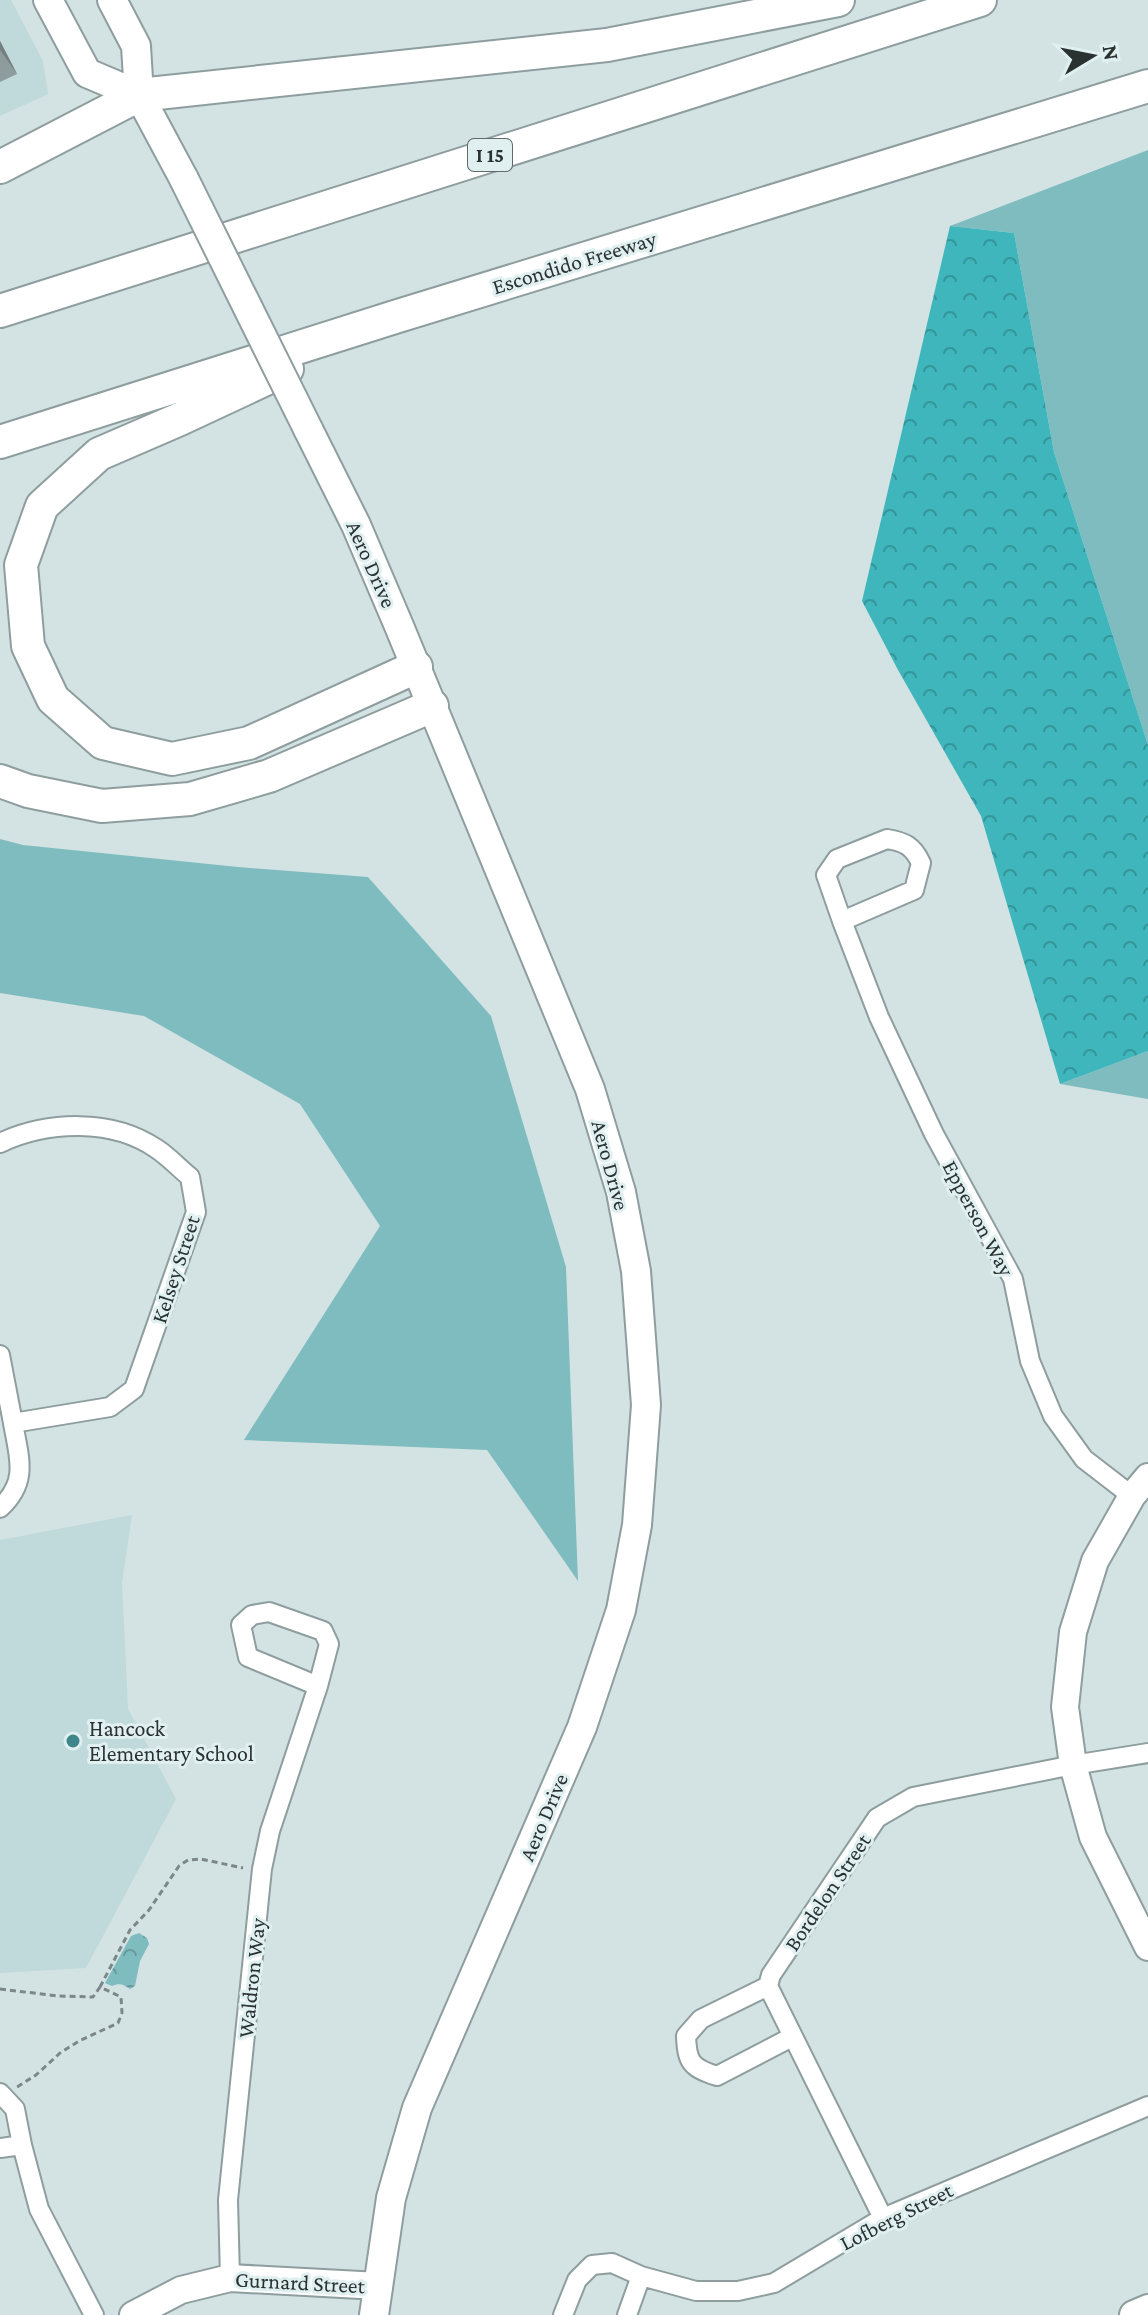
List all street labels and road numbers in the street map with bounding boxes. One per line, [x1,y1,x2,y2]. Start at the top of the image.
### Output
road number: I 15 [468,139,512,171]
street label: Escondido Freeway [489,225,660,299]
street label: Aero Drive [341,517,402,611]
street label: Aero Drive [586,1117,635,1213]
street label: Epperson Way [938,1156,1020,1281]
street label: Kelsey Street [146,1211,205,1326]
street label: Aero Drive [514,1770,573,1865]
street label: Bordelon Street [779,1828,876,1956]
street label: Waldron Way [233,1916,270,2039]
street label: Lofberg Street [836,2177,957,2256]
street label: Gurnard Street [234,2267,366,2298]

